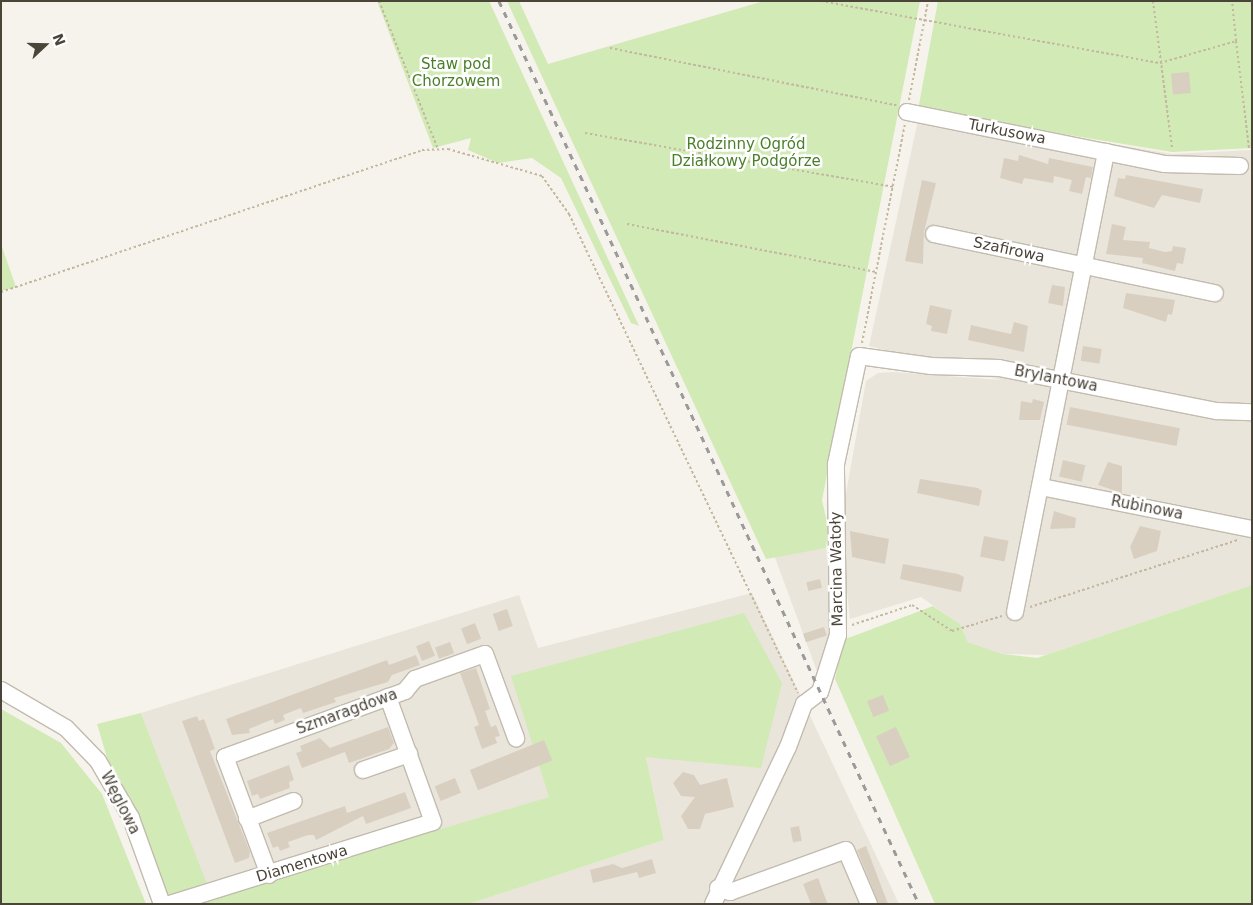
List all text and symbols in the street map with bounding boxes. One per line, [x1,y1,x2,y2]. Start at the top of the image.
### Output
north arrow [20,20,70,70]
text: N [49,31,69,48]
park label: Staw pod Chorzowem [412,55,500,90]
street label: Turkusowa [967,116,1047,148]
park label: Rodzinny Ogród Działkowy Podgórze [671,135,821,170]
street label: Szafirowa [972,234,1046,266]
street label: Brylantowa [1013,362,1099,396]
street label: Rubinowa [1109,492,1185,524]
street label: Marcina Watoły [827,511,847,627]
street label: Szmaragdowa [294,685,400,739]
street label: Węglowa [96,768,144,838]
street label: Diamentowa [254,842,350,886]

